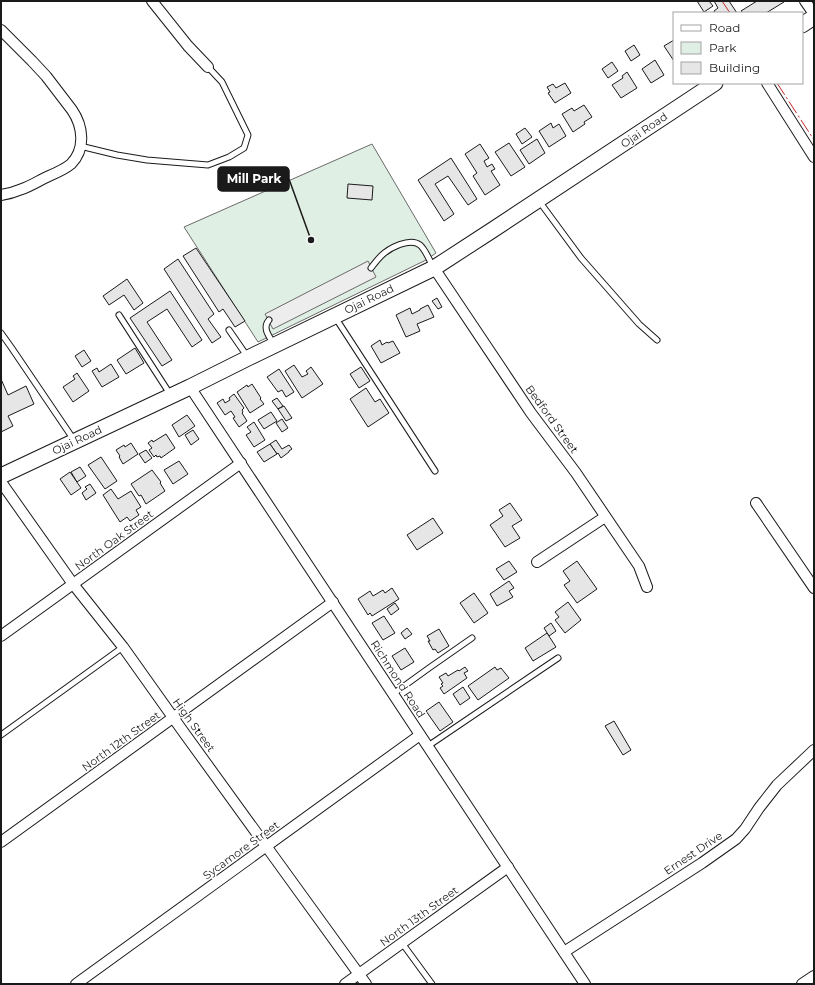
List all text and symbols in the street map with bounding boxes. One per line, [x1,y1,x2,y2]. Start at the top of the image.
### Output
legend [673,12,803,84]
text: Road [709,20,740,35]
text: Park [709,40,737,55]
text: Building [709,60,760,75]
street label: Ojai Road [618,109,670,151]
callout: Mill Park [218,167,289,191]
text: Mill Park [227,171,281,186]
street label: Ojai Road [342,281,396,317]
street label: Bedford Street [523,382,582,456]
street label: Ojai Road [50,422,104,458]
street label: North Oak Street [72,507,156,573]
street label: Richmond Road [368,638,428,720]
street label: High Street [170,695,218,755]
street label: North 12th Street [79,708,163,774]
street label: Sycamore Street [200,817,282,882]
street label: Ernest Drive [661,828,725,878]
street label: North 13th Street [377,883,461,949]

